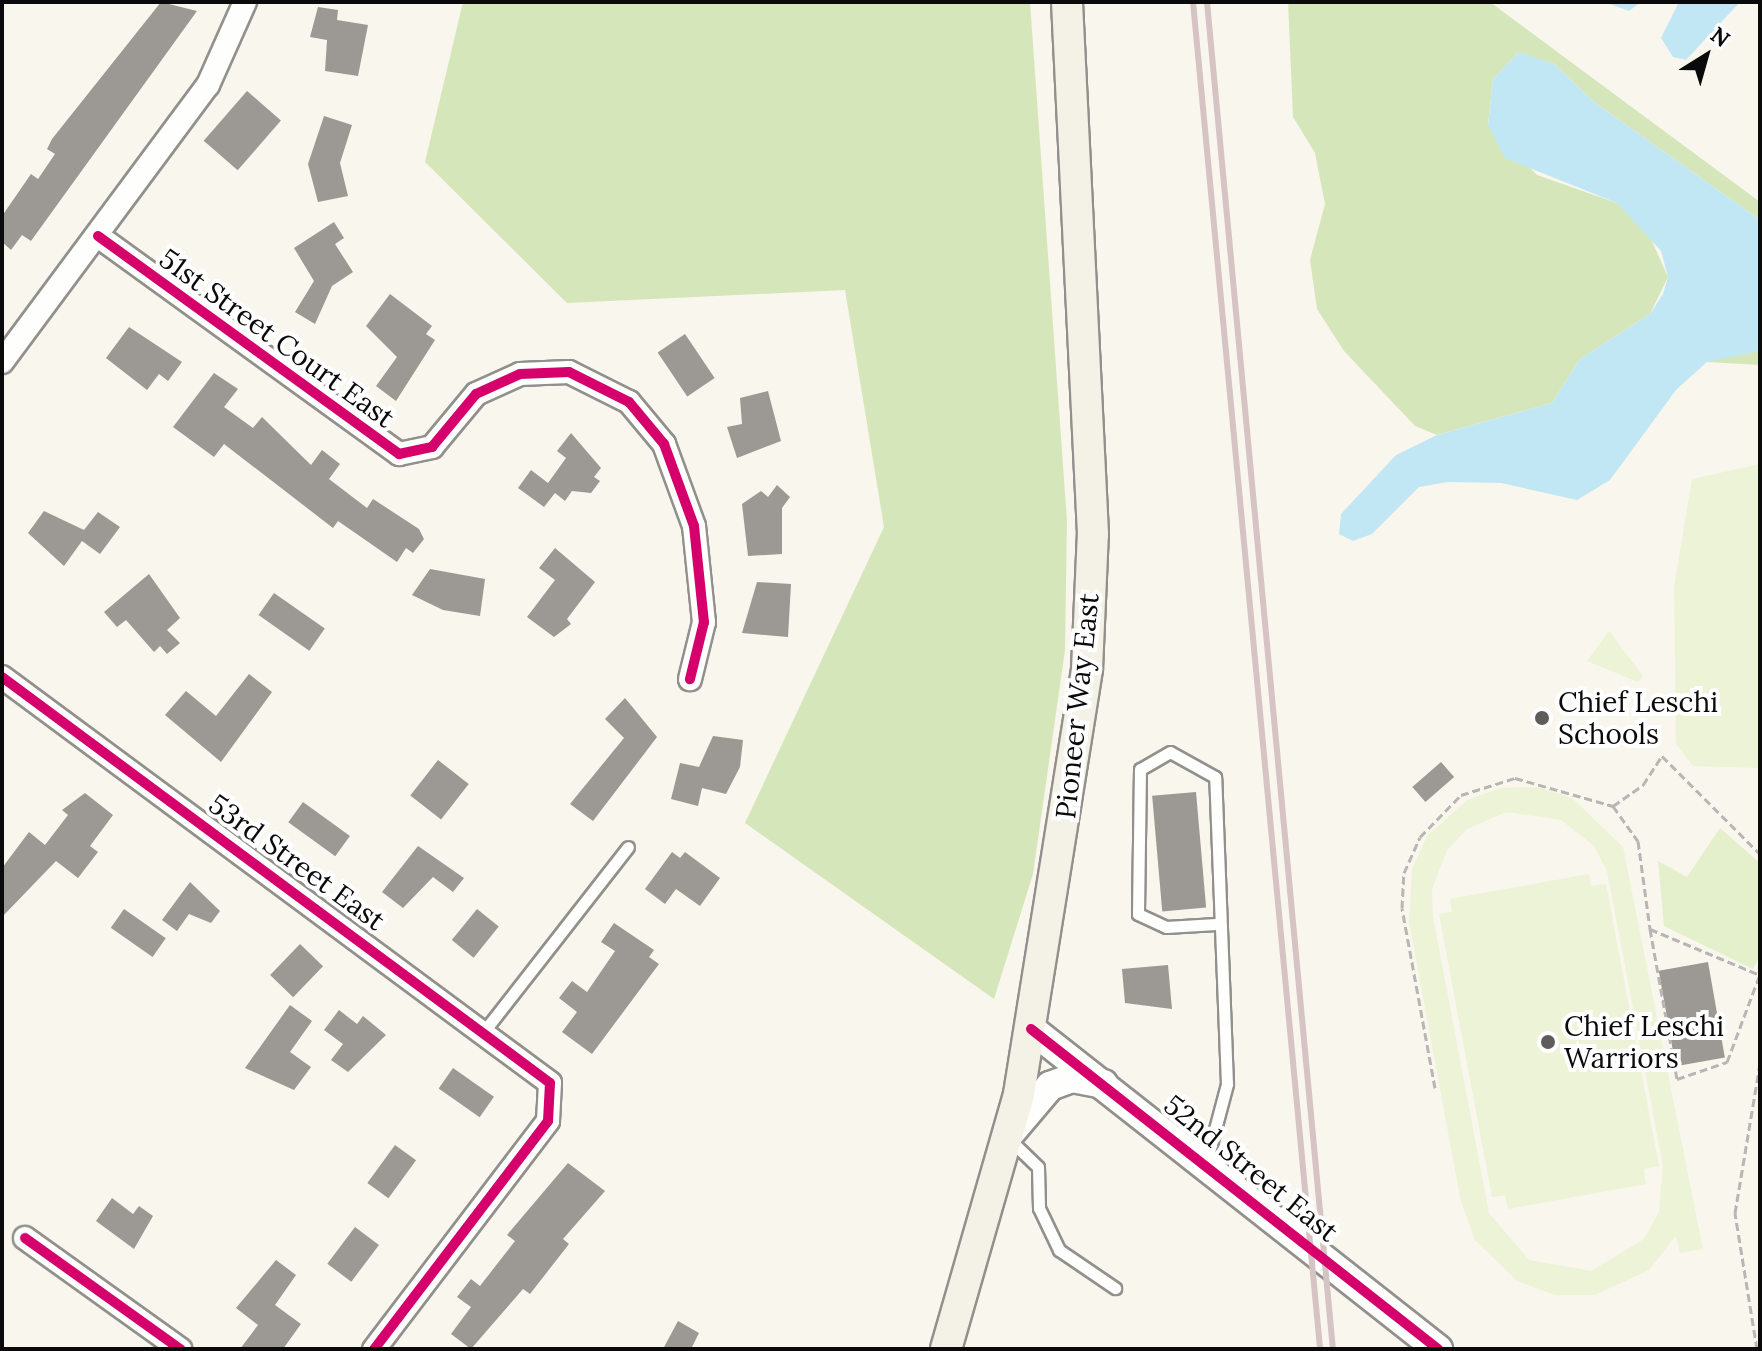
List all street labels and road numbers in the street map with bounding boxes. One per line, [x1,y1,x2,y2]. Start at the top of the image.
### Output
street label: 51st Street Court East [153,241,401,435]
street label: Pioneer Way East [1048,592,1106,820]
street label: 53rd Street East [202,787,392,937]
street label: 52nd Street East [1157,1088,1345,1248]

